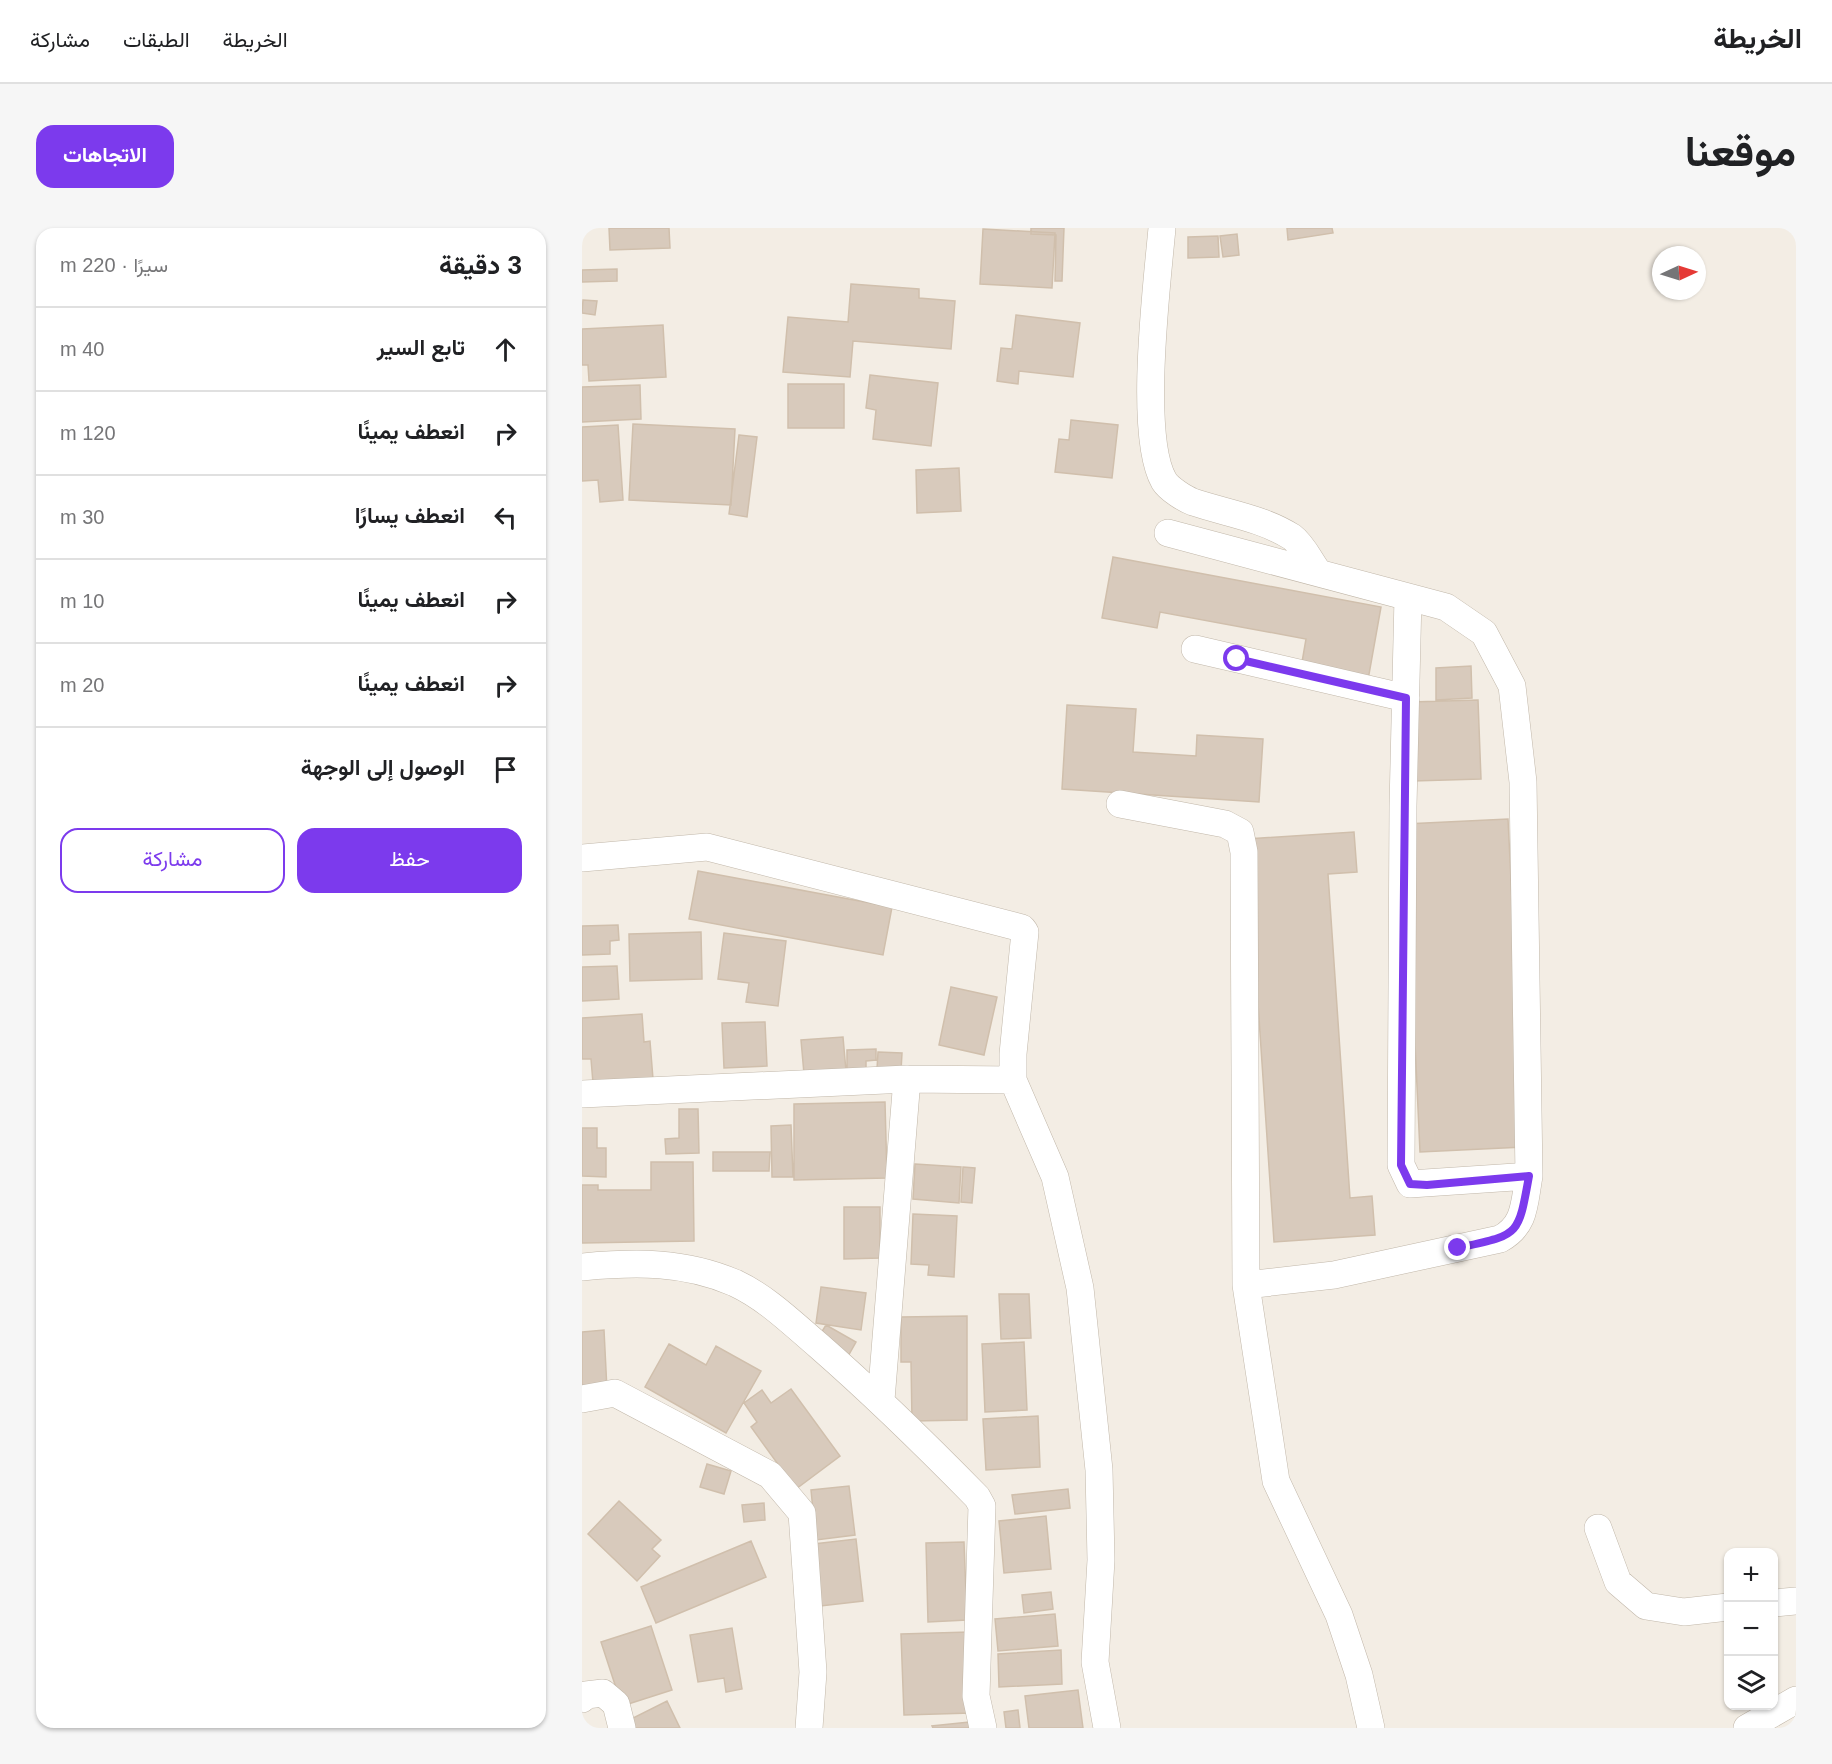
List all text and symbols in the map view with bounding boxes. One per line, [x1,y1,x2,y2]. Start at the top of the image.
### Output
text: الخريطة [1713,23,1802,54]
text: مشاركة [30,28,90,51]
text: الطبقات [123,28,190,51]
text: الخريطة [223,28,288,51]
button: الاتجاهات [36,125,174,188]
text: موقعنا [1685,128,1796,175]
north arrow [1652,246,1706,300]
text: 3 دقيقة [439,250,522,280]
text: سيرًا · 220 m [60,254,168,276]
icon: ahead [489,333,522,366]
text: تابع السير [377,335,465,360]
text: 40 m [60,338,104,360]
icon: right [489,417,522,450]
text: انعطف يمينًا [357,419,465,444]
text: 120 m [60,422,116,444]
icon: left [489,501,522,534]
text: انعطف يسارًا [355,503,465,528]
text: 30 m [60,506,104,528]
icon: right [489,585,522,618]
text: انعطف يمينًا [357,587,465,612]
text: 10 m [60,590,104,612]
route start [1223,645,1249,671]
icon: right [489,669,522,702]
text: انعطف يمينًا [357,671,465,696]
text: 20 m [60,674,104,696]
icon: arrive [489,753,522,786]
text: الوصول إلى الوجهة [301,755,465,780]
button: مشاركة [60,828,285,893]
button: حفظ [297,828,522,893]
route end [1444,1234,1470,1260]
map controls [1724,1548,1778,1710]
button: + [1724,1548,1778,1602]
button: − [1724,1602,1778,1656]
button: layers [1724,1656,1778,1710]

